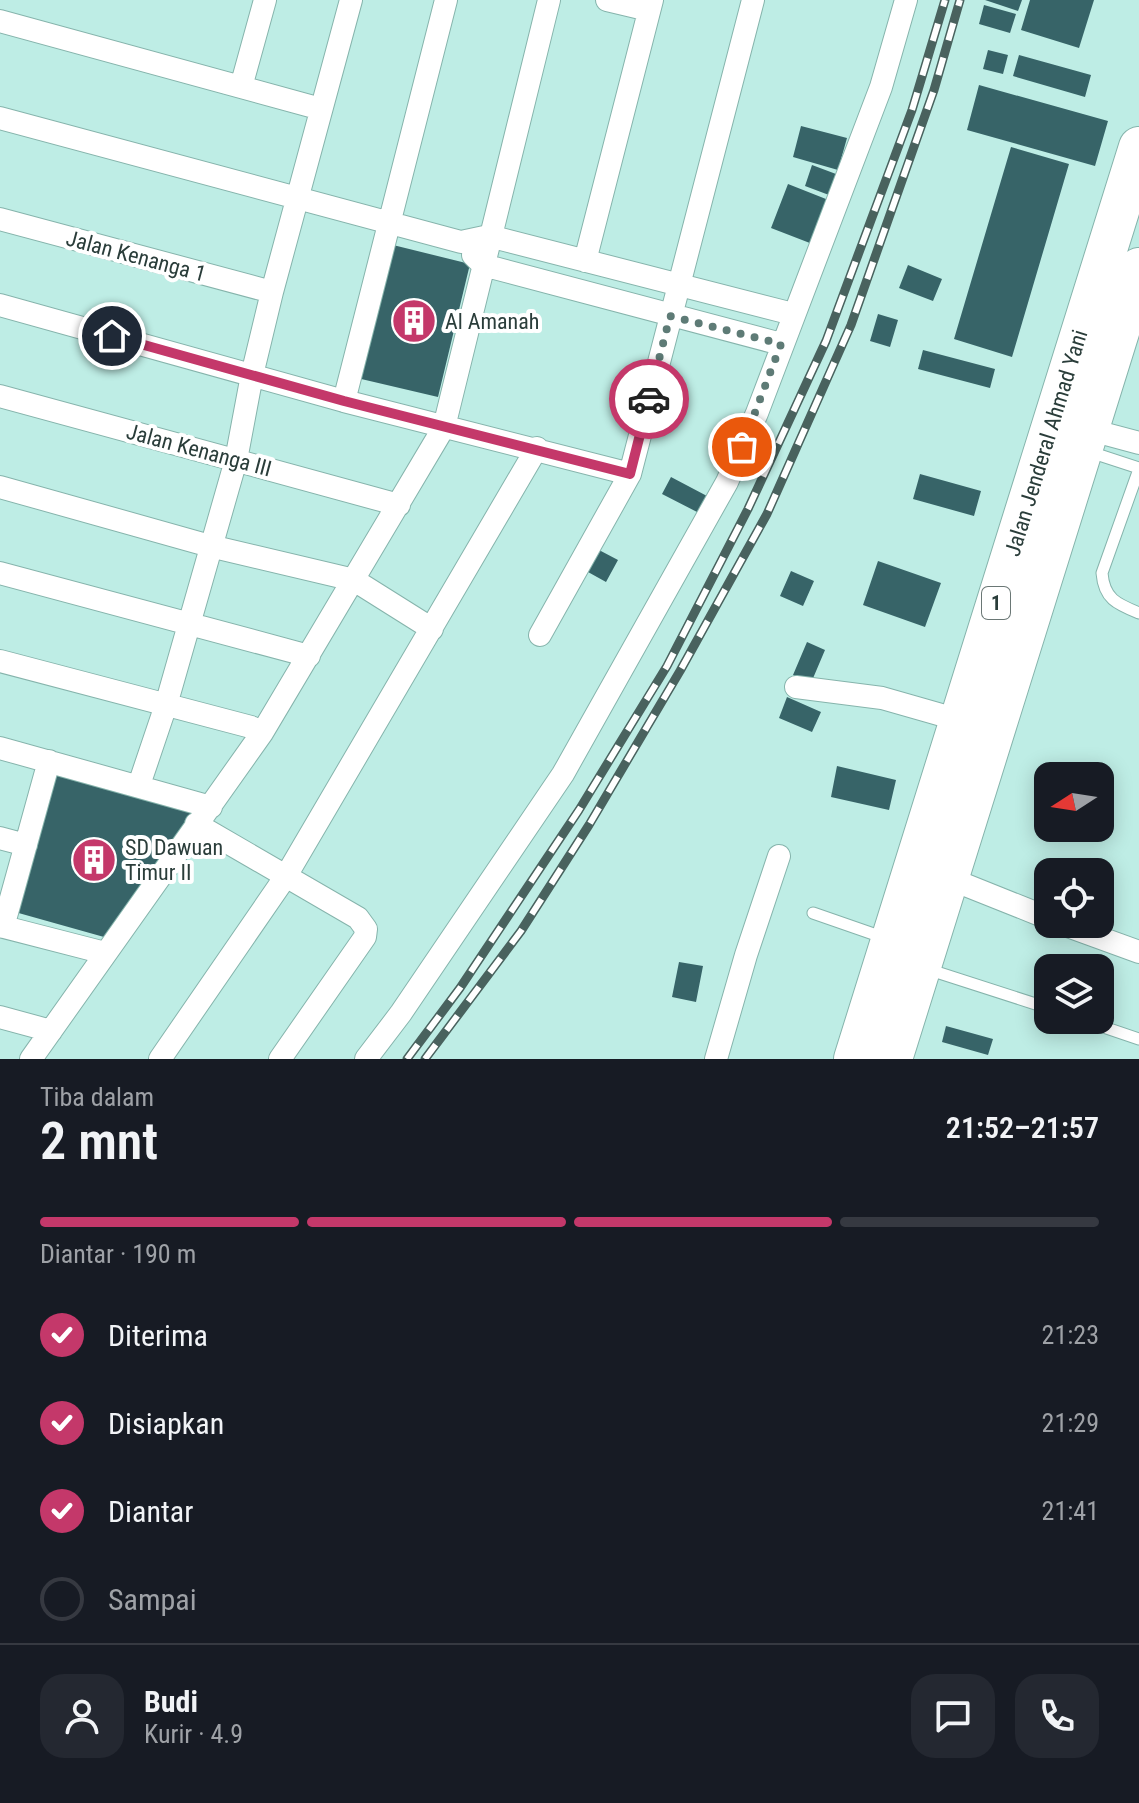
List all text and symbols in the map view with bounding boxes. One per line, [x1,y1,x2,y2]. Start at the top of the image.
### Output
street label: Jalan Kenanga 1 [63,225,209,287]
building icon: Al Amanah [390,297,438,345]
pin [78,302,146,370]
place label: Al Amanah [445,309,539,334]
icon: home [90,314,134,358]
street label: Jalan Jenderal Ahmad Yani [1000,327,1092,559]
courier [609,359,689,439]
icon: car [627,377,671,421]
pin [708,413,776,481]
street label: Jalan Kenanga III [124,419,274,481]
icon: bag [720,425,764,469]
road number: 1 [982,587,1010,619]
north arrow [1034,762,1114,842]
map controls [1034,762,1114,1034]
place label: SD Dawuan Timur II [125,835,223,885]
building icon: SD Dawuan Timur II [70,836,118,884]
button: locate [1034,858,1114,938]
button: layers [1034,954,1114,1034]
text: Tiba dalam [40,1082,154,1112]
text: 21:52–21:57 [946,1110,1099,1145]
text: 2 mnt [40,1111,158,1172]
text: Diantar · 190 m [40,1239,196,1269]
icon: check [40,1313,84,1357]
text: Diterima [108,1318,208,1353]
text: 21:23 [1042,1320,1099,1350]
icon: check [40,1401,84,1445]
text: Disiapkan [108,1406,224,1441]
text: 21:29 [1042,1408,1099,1438]
icon: check [40,1489,84,1533]
text: Diantar [108,1494,193,1529]
text: 21:41 [1042,1496,1099,1526]
text: Sampai [108,1582,197,1617]
button: person [40,1674,124,1758]
button: chat [911,1674,995,1758]
button: phone [1015,1674,1099,1758]
text: Budi [144,1684,198,1719]
text: Kurir · 4.9 [144,1719,243,1749]

